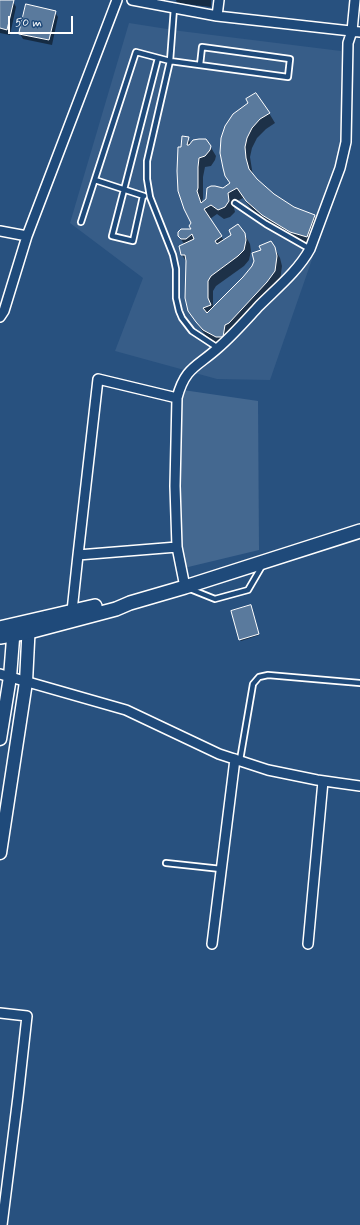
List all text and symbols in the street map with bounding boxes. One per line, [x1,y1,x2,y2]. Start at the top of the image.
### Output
scale bar [10,8,75,34]
text: 50 m [15,15,42,31]

